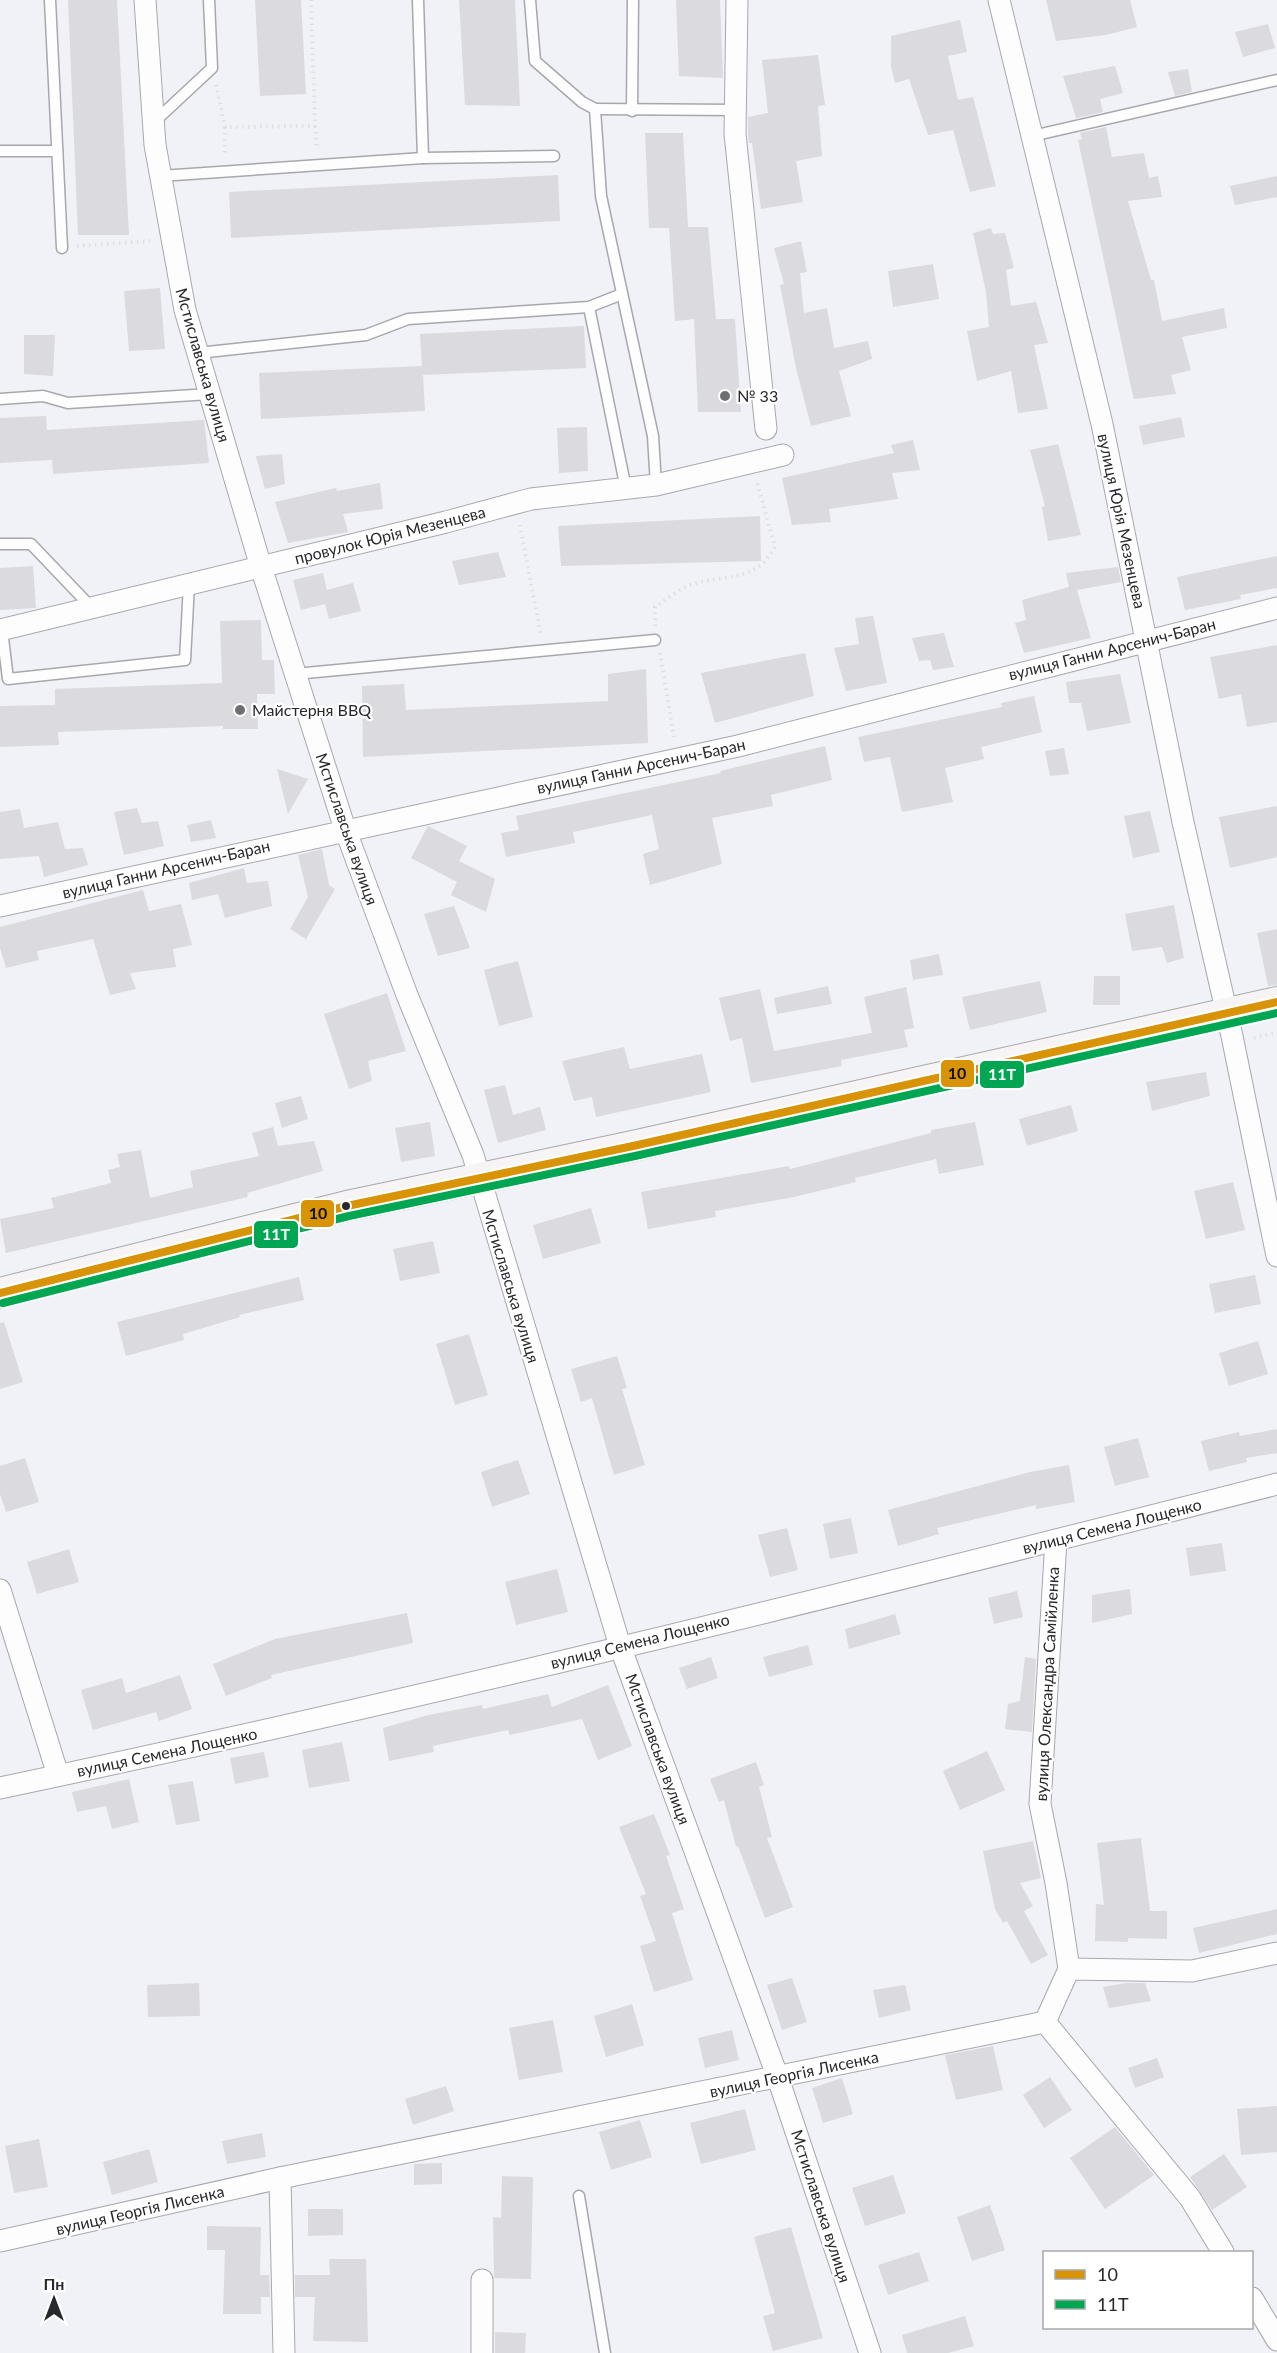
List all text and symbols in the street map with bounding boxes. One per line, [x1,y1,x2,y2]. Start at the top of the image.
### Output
street label: Мстиславська вулиця [172,286,235,444]
place label: № 33 [737,386,778,405]
marker: № 33 [718,389,732,403]
street label: вулиця Юрія Мезенцева [1095,432,1150,610]
street label: провулок Юрія Мезенцева [292,502,487,567]
street label: вулиця Ганни Арсенич-Баран [1006,614,1217,683]
place label: Майстерня BBQ [252,700,371,719]
marker: Майстерня BBQ [233,703,247,717]
street label: вулиця Ганни Арсенич-Баран [535,734,747,797]
street label: Мстиславська вулиця [313,750,382,907]
street label: вулиця Ганни Арсенич-Баран [60,835,272,902]
line badge: 10 [940,1059,975,1088]
line badge: 11Т [979,1060,1025,1089]
text: 10 [948,1063,966,1082]
text: 11Т [988,1064,1016,1083]
line badge: 10 [300,1199,335,1228]
unlabelled marker [340,1200,352,1212]
text: 10 [309,1203,327,1222]
street label: Мстиславська вулиця [479,1207,544,1365]
line badge: 11Т [253,1220,299,1249]
text: 11Т [262,1224,290,1243]
street label: вулиця Семена Лощенко [1020,1494,1203,1557]
street label: вулиця Олександра Самійленка [1031,1566,1062,1802]
street label: вулиця Семена Лощенко [548,1609,731,1672]
street label: Мстиславська вулиця [622,1671,695,1827]
street label: вулиця Семена Лощенко [75,1723,259,1780]
street label: вулиця Георгія Лисенка [708,2046,880,2101]
street label: Мстиславська вулиця [788,2127,855,2285]
street label: вулиця Георгія Лисенка [54,2181,226,2238]
legend [1043,2251,1253,2329]
text: 10 [1097,2263,1118,2285]
north arrow [24,2269,84,2329]
text: Пн [44,2274,64,2293]
text: 11Т [1097,2293,1129,2315]

